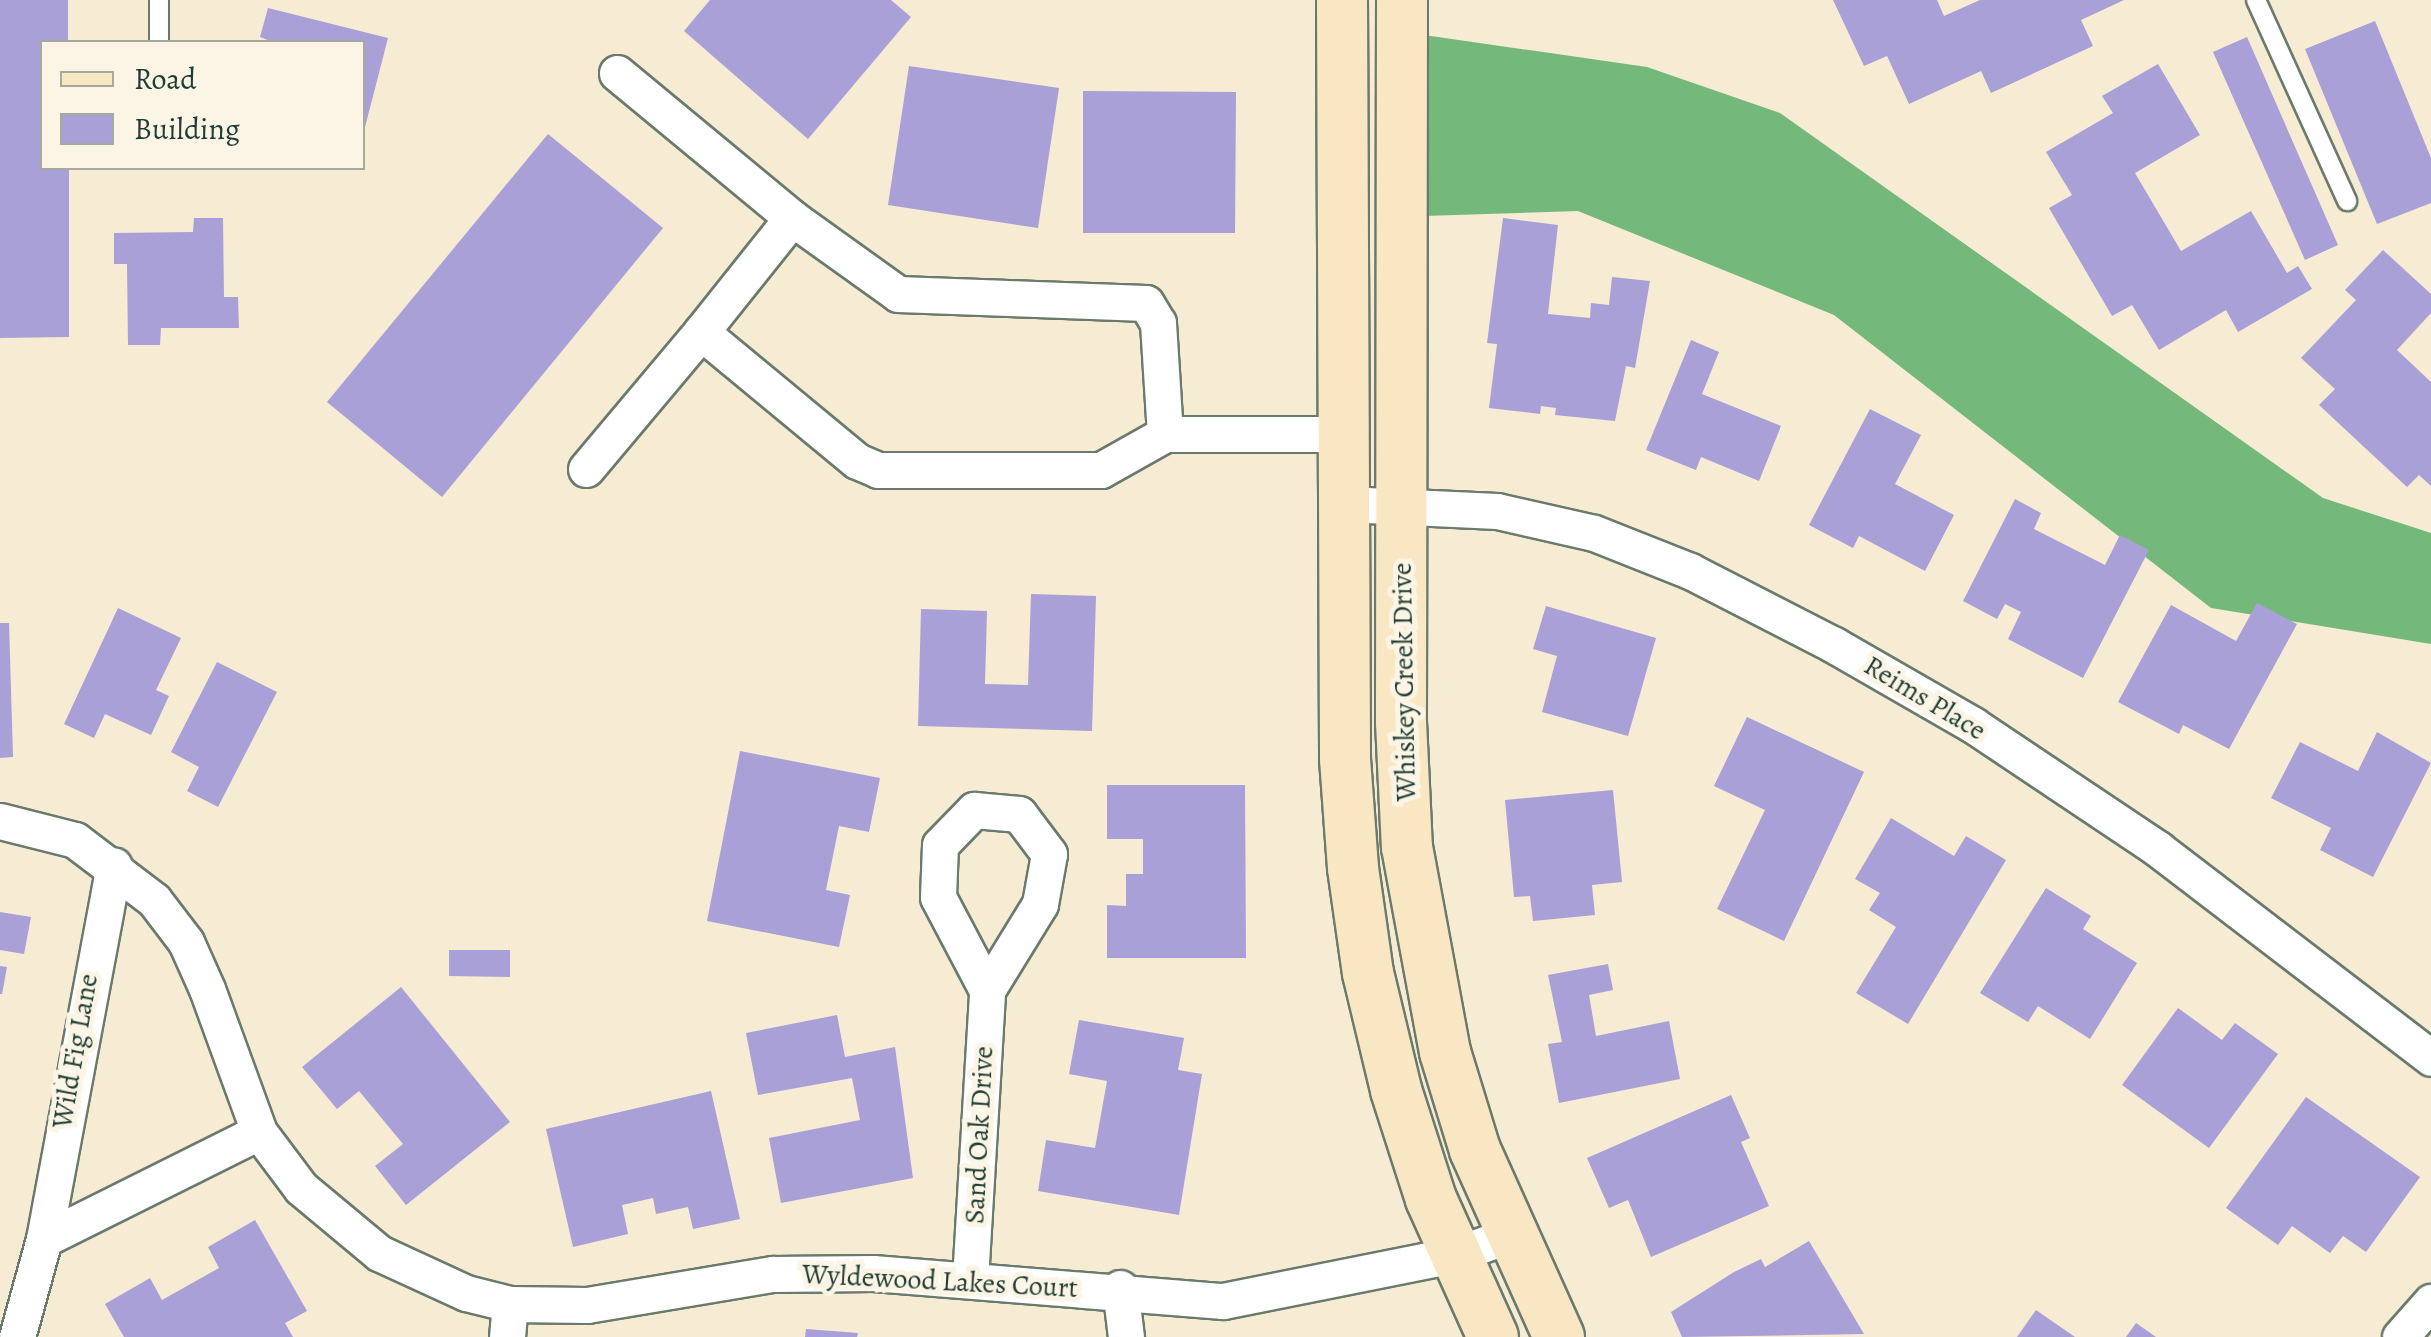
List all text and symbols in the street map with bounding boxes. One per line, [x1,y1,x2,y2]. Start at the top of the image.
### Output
legend [40,40,365,170]
text: Road [134,59,196,99]
text: Building [134,109,240,149]
street label: Whiskey Creek Drive [1385,562,1423,802]
street label: Reims Place [1858,649,1992,747]
street label: Wild Fig Lane [45,971,105,1131]
street label: Sand Oak Drive [958,1045,1000,1225]
street label: Wyldewood Lakes Court [801,1257,1079,1305]

